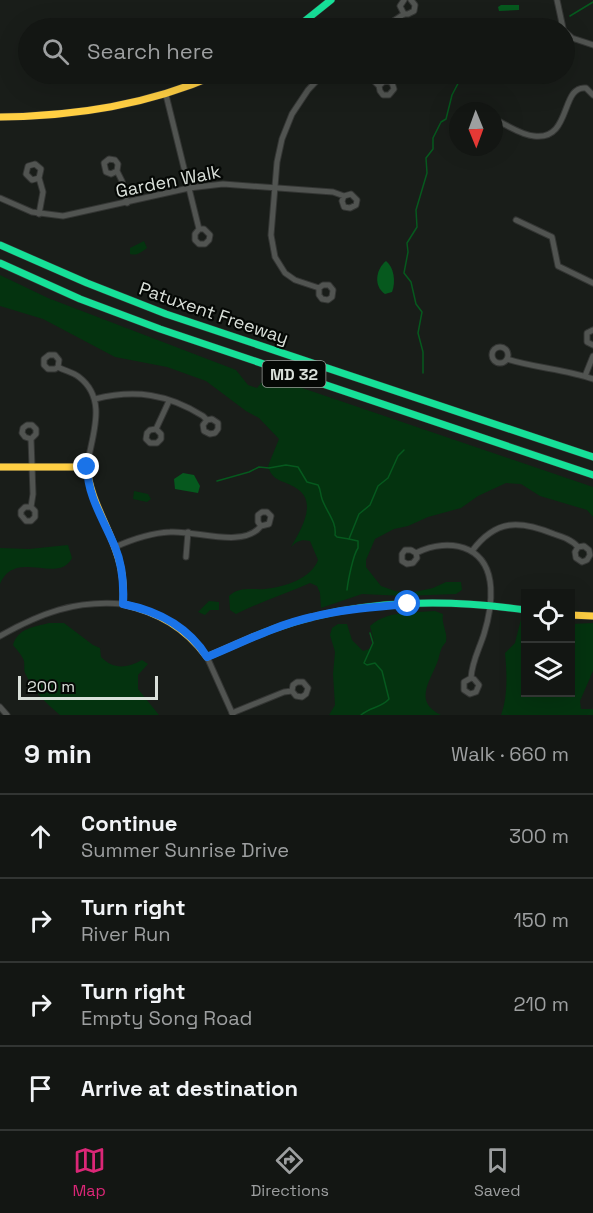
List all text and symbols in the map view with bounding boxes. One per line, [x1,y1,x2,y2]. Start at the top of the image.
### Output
search box [18,18,575,84]
icon: search [39,35,72,68]
text: Search here [87,37,214,65]
north arrow [449,102,503,156]
street label: Garden Walk [114,159,223,202]
street label: Patuxent Freeway [136,277,292,349]
road number: MD 32 [262,361,326,387]
route end [73,453,99,479]
map controls [521,589,575,697]
button: locate [521,589,575,643]
route start [394,590,420,616]
button: layers [521,643,575,697]
scale bar [18,673,158,700]
text: 200 m [27,676,75,697]
text: 9 min [24,737,92,771]
text: Walk · 660 m [451,741,569,767]
text: Continue [81,809,177,837]
icon: ahead [24,820,57,853]
text: 300 m [509,823,569,849]
text: Summer Sunrise Drive [81,837,289,863]
text: Turn right [81,893,186,921]
icon: right [24,904,57,937]
text: 150 m [514,907,569,933]
text: River Run [81,921,171,947]
text: Turn right [81,977,186,1005]
icon: right [24,988,57,1021]
text: 210 m [513,991,569,1017]
text: Empty Song Road [81,1005,252,1031]
icon: arrive [24,1072,57,1105]
text: Arrive at destination [81,1074,298,1102]
tab: Map [72,1144,106,1201]
tab: Directions [251,1144,329,1201]
tab: Saved [474,1144,521,1201]

